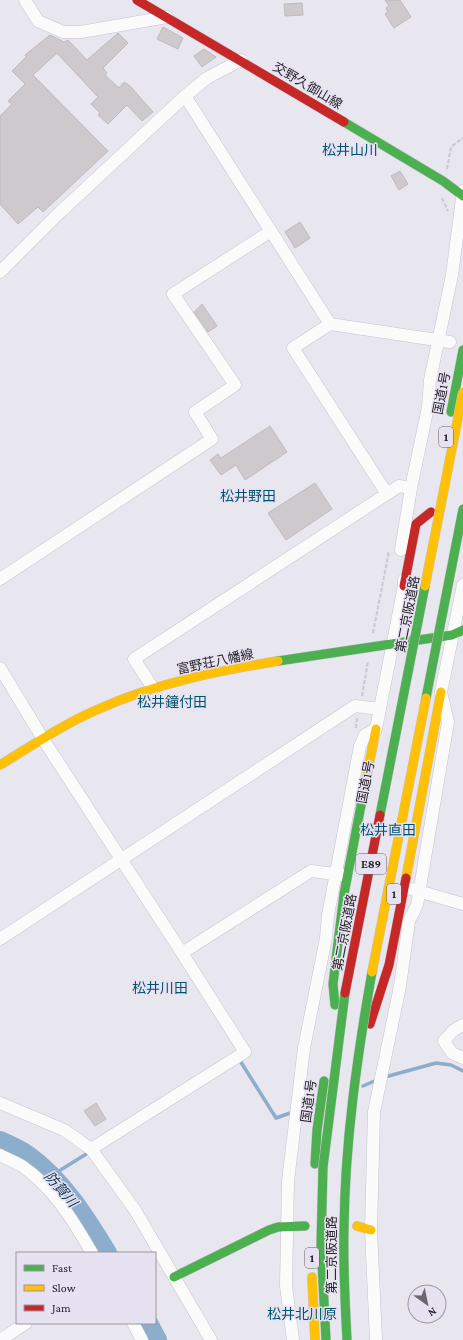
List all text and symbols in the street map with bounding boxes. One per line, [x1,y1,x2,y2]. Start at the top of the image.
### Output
street label: 交野久御山線 [270,59,345,112]
district label: 松井山川 [322,142,378,158]
street label: 国道1号 [430,370,453,416]
road number: 1 [439,427,453,447]
district label: 松井野田 [220,488,276,504]
street label: 第二京阪道路 [393,574,422,654]
street label: 富野荘八幡線 [175,646,255,677]
district label: 松井鐘付田 [137,694,207,710]
street label: 国道1号 [354,759,377,805]
district label: 松井直田 [360,822,416,838]
road number: E89 [356,854,386,874]
road number: 1 [387,884,401,904]
street label: 第二京阪道路 [330,892,359,972]
district label: 松井川田 [132,980,188,996]
street label: 国道1号 [298,1079,319,1124]
water label: 防賀川 [41,1168,82,1212]
street label: 第二京阪道路 [324,1216,339,1294]
road number: 1 [305,1248,319,1268]
legend [16,1252,156,1324]
text: Fast [52,1261,73,1275]
text: Slow [52,1281,76,1295]
north arrow [407,1284,447,1324]
text: Jam [51,1301,71,1315]
text: N [426,1305,439,1320]
district label: 松井北川原 [267,1306,337,1322]

